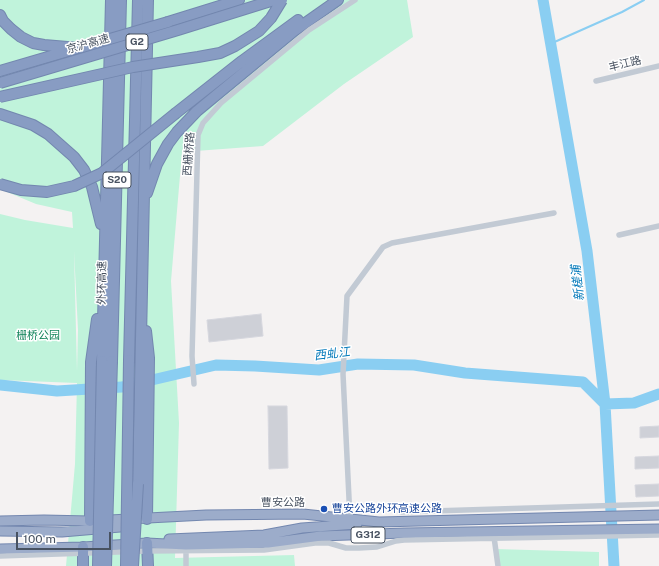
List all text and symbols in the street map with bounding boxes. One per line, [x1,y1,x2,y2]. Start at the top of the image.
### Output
street label: 京沪高速 [65,32,111,56]
road number: G2 [126,34,148,50]
street label: 丰江路 [607,54,643,74]
street label: 西栅桥路 [181,132,197,176]
road number: S20 [103,172,131,188]
street label: 外环高速 [95,261,109,305]
water label: 新槎浦 [569,264,587,302]
park label: 栅桥公园 [16,329,60,343]
water label: 西虬江 [313,345,351,363]
street label: 曹安公路 [261,496,305,510]
place label: 曹安公路外环高速公路 [332,502,442,516]
marker: 曹安公路外环高速公路 [319,504,329,514]
scale bar [18,524,113,550]
road number: G312 [351,527,385,543]
text: 100 m [23,532,56,546]

